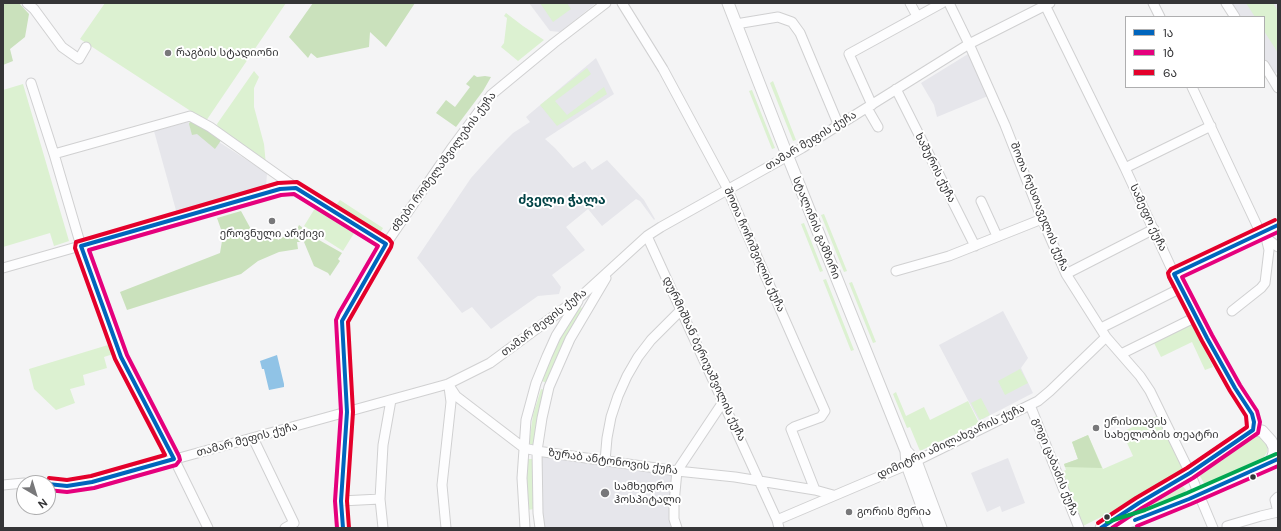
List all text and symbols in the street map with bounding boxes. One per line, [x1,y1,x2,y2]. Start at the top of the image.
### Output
legend [1125,16,1265,88]
text: 1ა [1163,25,1173,41]
text: 1ბ [1163,45,1174,61]
place label: რაგბის სტადიონი [176,46,278,60]
marker: რაგბის სტადიონი [163,48,173,58]
text: 6ა [1163,65,1177,81]
street label: ძმები რომელაშვილების ქუჩა [389,89,499,235]
street label: თამარ მეფის ქუჩა [763,109,859,173]
street label: ხაშურის ქუჩა [912,131,958,205]
street label: შოთა რუსთაველის ქუჩა [1007,141,1071,273]
street label: სტალინის გამზირი [789,175,843,281]
street label: სამეფო ქუჩა [1127,182,1169,254]
street label: შოთა ჩოჩიშვილის ქუჩა [721,186,787,314]
district label: ძველი ჭალა [518,193,606,209]
marker: ეროვნული არქივი [267,216,277,226]
place label: ეროვნული არქივი [220,227,324,241]
street label: დურმიშხან ბერიუაშვილის ქუჩა [660,275,748,443]
street label: თამარ მეფის ქუჩა [498,286,590,360]
street label: დიმიტრი ამილახვარის ქუჩა [875,402,1027,482]
place label: ერისთავის სახელობის თეატრი [1104,415,1219,441]
street label: გოგი ცაბაძის ქუჩა [1029,416,1081,518]
street label: თამარ მეფის ქუჩა [195,420,299,460]
marker: ერისთავის სახელობის თეატრი [1091,423,1101,433]
street label: ზურაბ ანტონოვის ქუჩა [547,446,679,478]
unlabelled marker [1248,472,1258,482]
north arrow [16,475,56,515]
place label: სამხედრო ჰოსპიტალი [614,480,681,506]
marker: სამხედრო ჰოსპიტალი [599,487,611,499]
text: N [35,496,50,512]
place label: გორის მერია [857,505,931,519]
marker: გორის მერია [844,507,854,517]
unlabelled marker [1102,512,1112,522]

